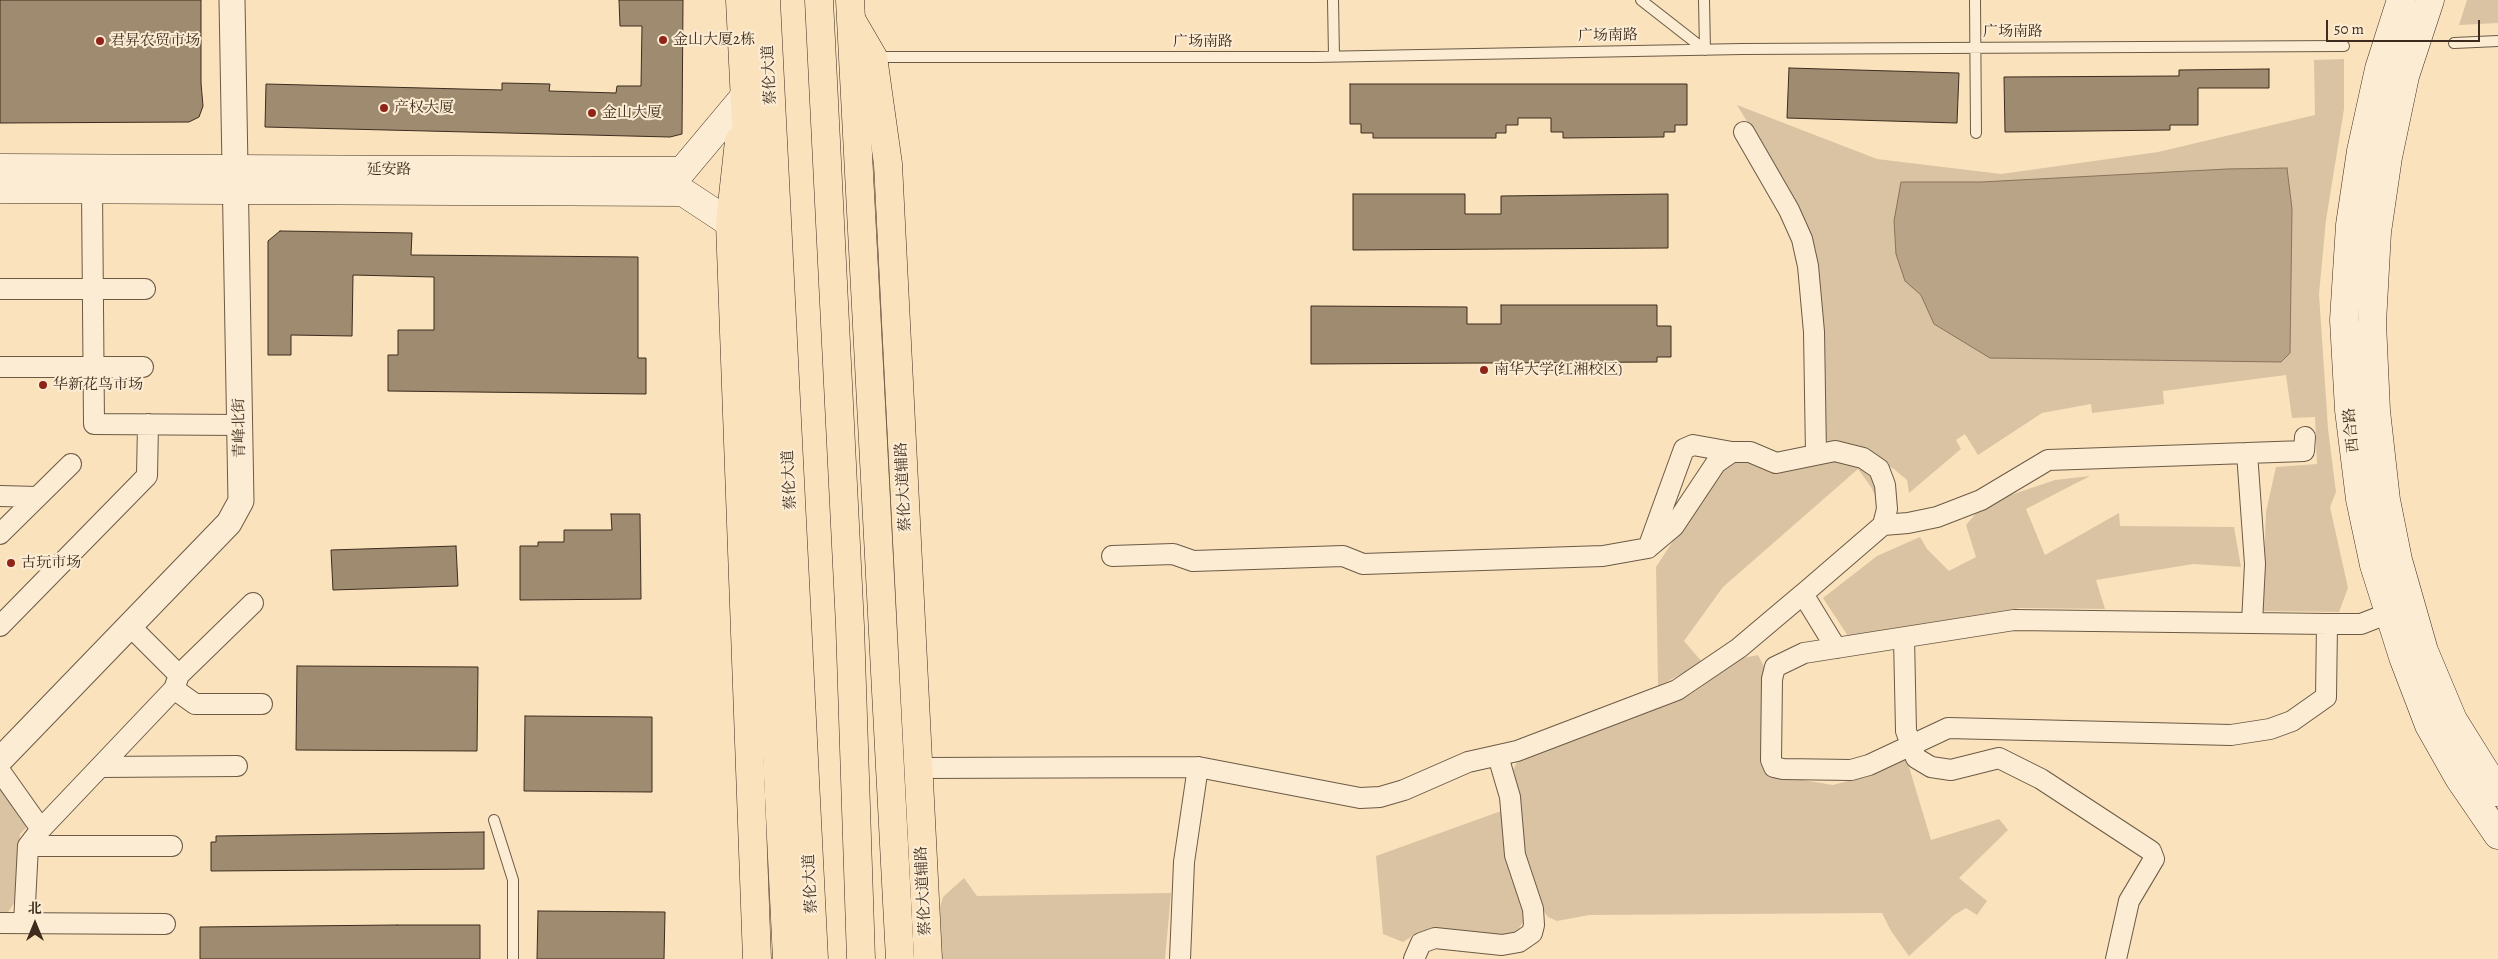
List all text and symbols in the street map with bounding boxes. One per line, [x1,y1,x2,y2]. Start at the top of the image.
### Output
scale bar [2328,10,2482,42]
text: 50 m [2334,19,2364,39]
street label: 广场南路 [1983,23,2043,41]
street label: 广场南路 [1578,26,1638,46]
place label: 金山大厦2栋 [673,31,755,49]
place label: 君昇农贸市场 [110,32,200,50]
street label: 广场南路 [1173,33,1233,51]
marker: 金山大厦2栋 [657,34,669,46]
marker: 君昇农贸市场 [94,35,106,47]
street label: 蔡伦大道 [759,45,781,105]
place label: 产权大厦 [394,99,454,117]
marker: 产权大厦 [378,102,390,114]
place label: 金山大厦 [602,104,662,122]
marker: 金山大厦 [586,107,598,119]
street label: 延安路 [367,161,411,179]
place label: 南华大学(红湘校区) [1494,361,1622,379]
marker: 南华大学(红湘校区) [1478,364,1490,376]
place label: 华新花鸟市场 [53,376,143,394]
marker: 华新花鸟市场 [37,379,49,391]
street label: 青峰北街 [230,398,250,458]
street label: 西合路 [2341,407,2363,453]
street label: 蔡伦大道辅路 [893,442,915,532]
street label: 蔡伦大道 [779,450,801,510]
place label: 古玩市场 [21,554,81,572]
marker: 古玩市场 [5,557,17,569]
street label: 蔡伦大道辅路 [913,846,935,936]
street label: 蔡伦大道 [800,854,822,914]
north arrow [10,899,60,949]
text: 北 [28,899,42,918]

